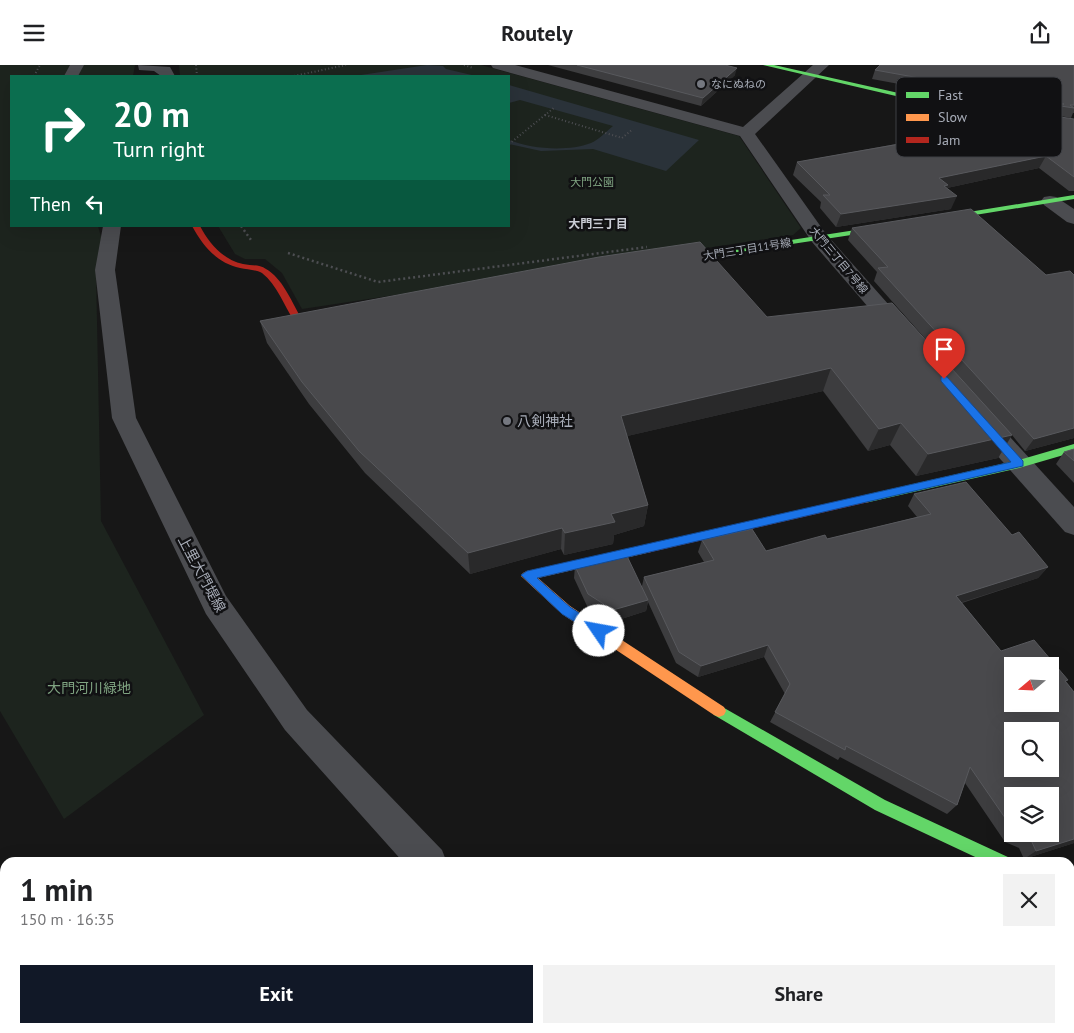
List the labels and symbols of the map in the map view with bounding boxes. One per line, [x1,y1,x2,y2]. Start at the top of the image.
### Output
place label: なにぬねの [711,77,766,91]
legend [896,77,1062,157]
marker: なにぬねの [695,78,707,90]
text: Fast [938,86,963,104]
text: Slow [938,108,968,126]
text: Jam [937,131,960,149]
park label: 大門公園 [570,175,614,189]
district label: 大門三丁目 [568,216,628,231]
street label: 大門三丁目7号線 [807,224,871,296]
street label: 大門三丁目11号線 [702,235,792,263]
pin [923,328,965,379]
place label: 八剣神社 [517,412,573,430]
marker: 八剣神社 [501,415,513,427]
street label: 上里大門堤線 [174,533,230,615]
position arrow [572,604,624,656]
north arrow [1004,657,1059,713]
park label: 大門河川緑地 [47,679,131,697]

